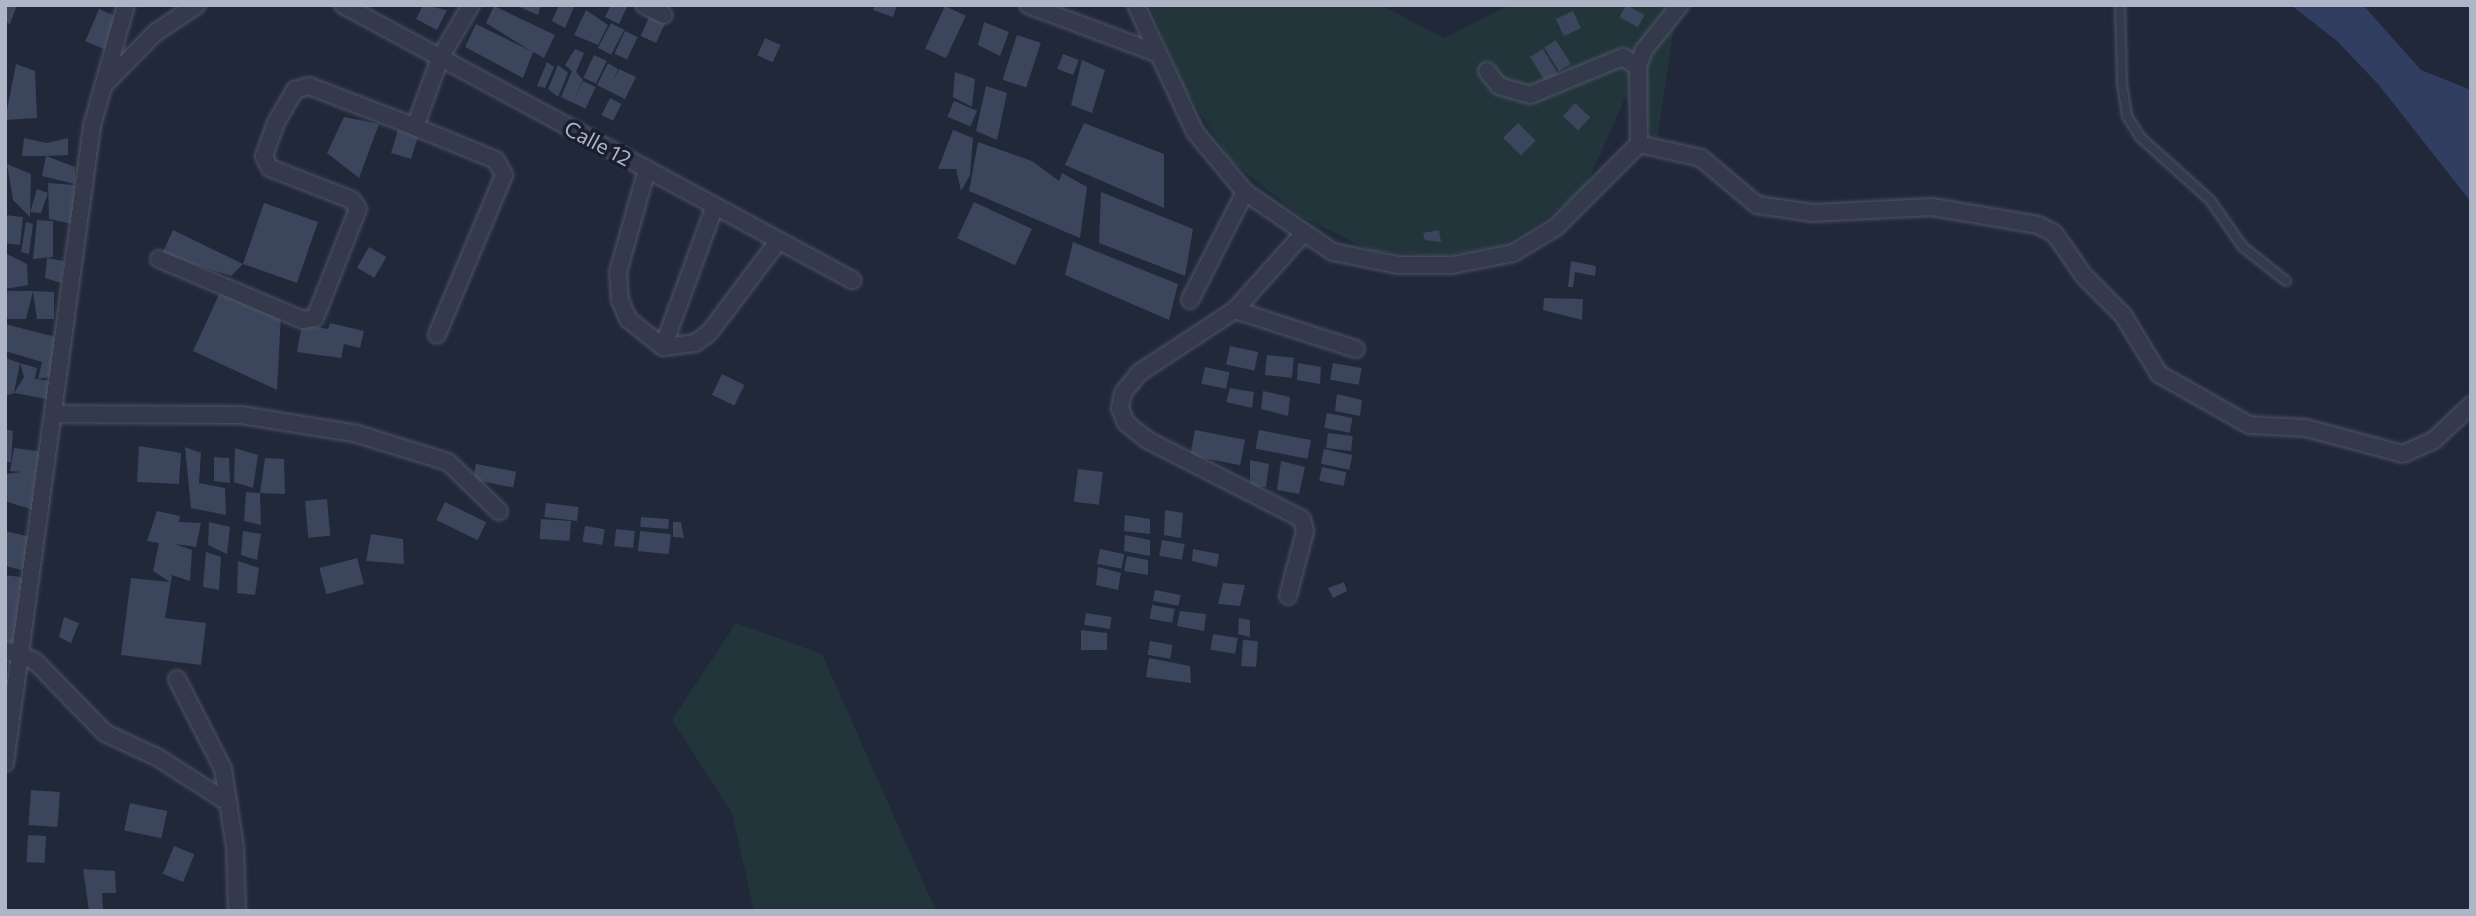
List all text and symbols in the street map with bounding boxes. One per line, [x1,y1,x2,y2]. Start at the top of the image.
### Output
street label: Calle 12 [560,115,636,171]

